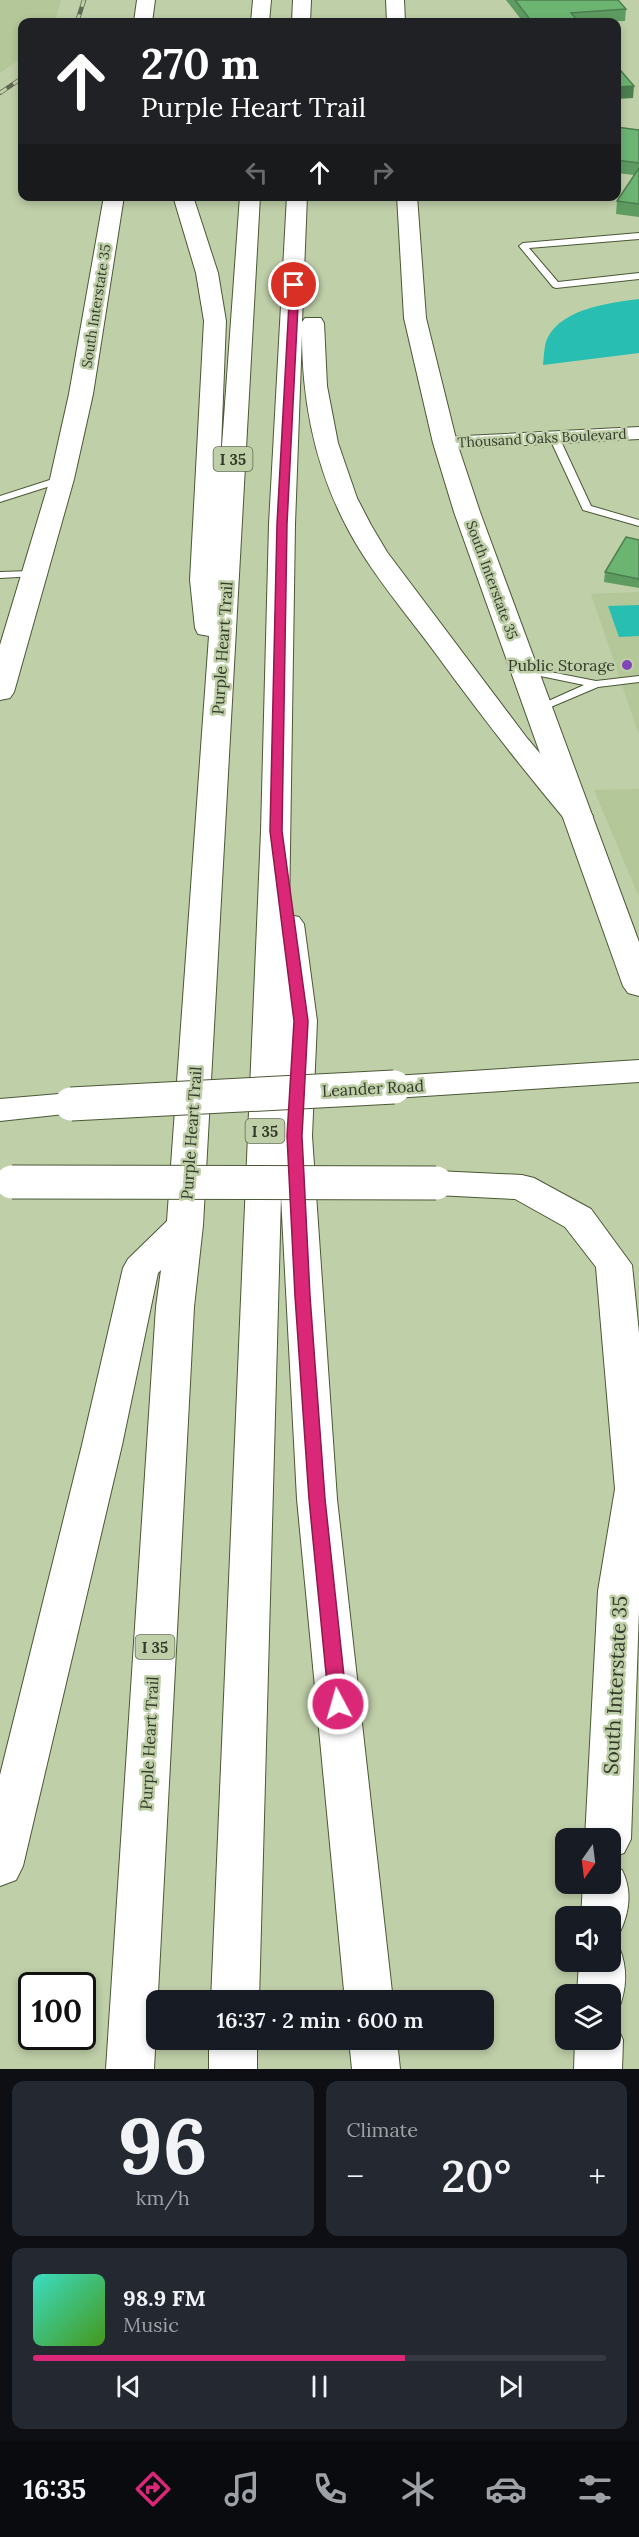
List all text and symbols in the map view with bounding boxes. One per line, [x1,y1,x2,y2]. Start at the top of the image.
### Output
text: 270 m [141,37,259,91]
icon: ahead [42,42,120,120]
text: Purple Heart Trail [141,90,366,124]
icon: left [240,156,273,189]
icon: ahead [303,156,336,189]
icon: right [366,156,399,189]
street label: South Interstate 35 [77,243,115,369]
pin [268,259,319,310]
icon: arrive [277,268,310,301]
street label: Thousand Oaks Boulevard [457,425,627,451]
road number: I 35 [214,447,252,471]
street label: South Interstate 35 [462,518,522,642]
street label: Purple Heart Trail [207,581,237,715]
place label: Public Storage [508,655,615,675]
marker: Public Storage [620,658,634,672]
street label: Purple Heart Trail [176,1066,206,1200]
street label: Leander Road [321,1075,425,1101]
road number: I 35 [246,1119,284,1143]
street label: South Interstate 35 [598,1595,632,1775]
road number: I 35 [136,1635,174,1659]
position arrow [306,1672,370,1736]
street label: Purple Heart Trail [136,1676,162,1810]
north arrow [555,1828,621,1894]
map controls [555,1828,621,2050]
button: sound [555,1906,621,1972]
speed limit sign: 100 [18,1972,96,2050]
button: layers [555,1984,621,2050]
text: 16:37 · 2 min · 600 m [216,2006,424,2034]
text: 96 [118,2096,208,2195]
text: Climate [347,2117,418,2142]
text: 20° [441,2147,511,2204]
text: − [347,2155,364,2197]
text: + [588,2155,606,2197]
text: km/h [136,2185,190,2210]
text: 98.9 FM [123,2284,206,2312]
text: Music [123,2312,179,2337]
icon: previous [112,2370,145,2403]
icon: pause [303,2370,336,2403]
icon: next [494,2370,527,2403]
icon: directions [132,2468,174,2510]
icon: music [221,2468,263,2510]
icon: phone [309,2468,351,2510]
icon: climate [397,2468,439,2510]
icon: car [485,2468,527,2510]
icon: filters [574,2468,616,2510]
text: 16:35 [23,2472,86,2506]

